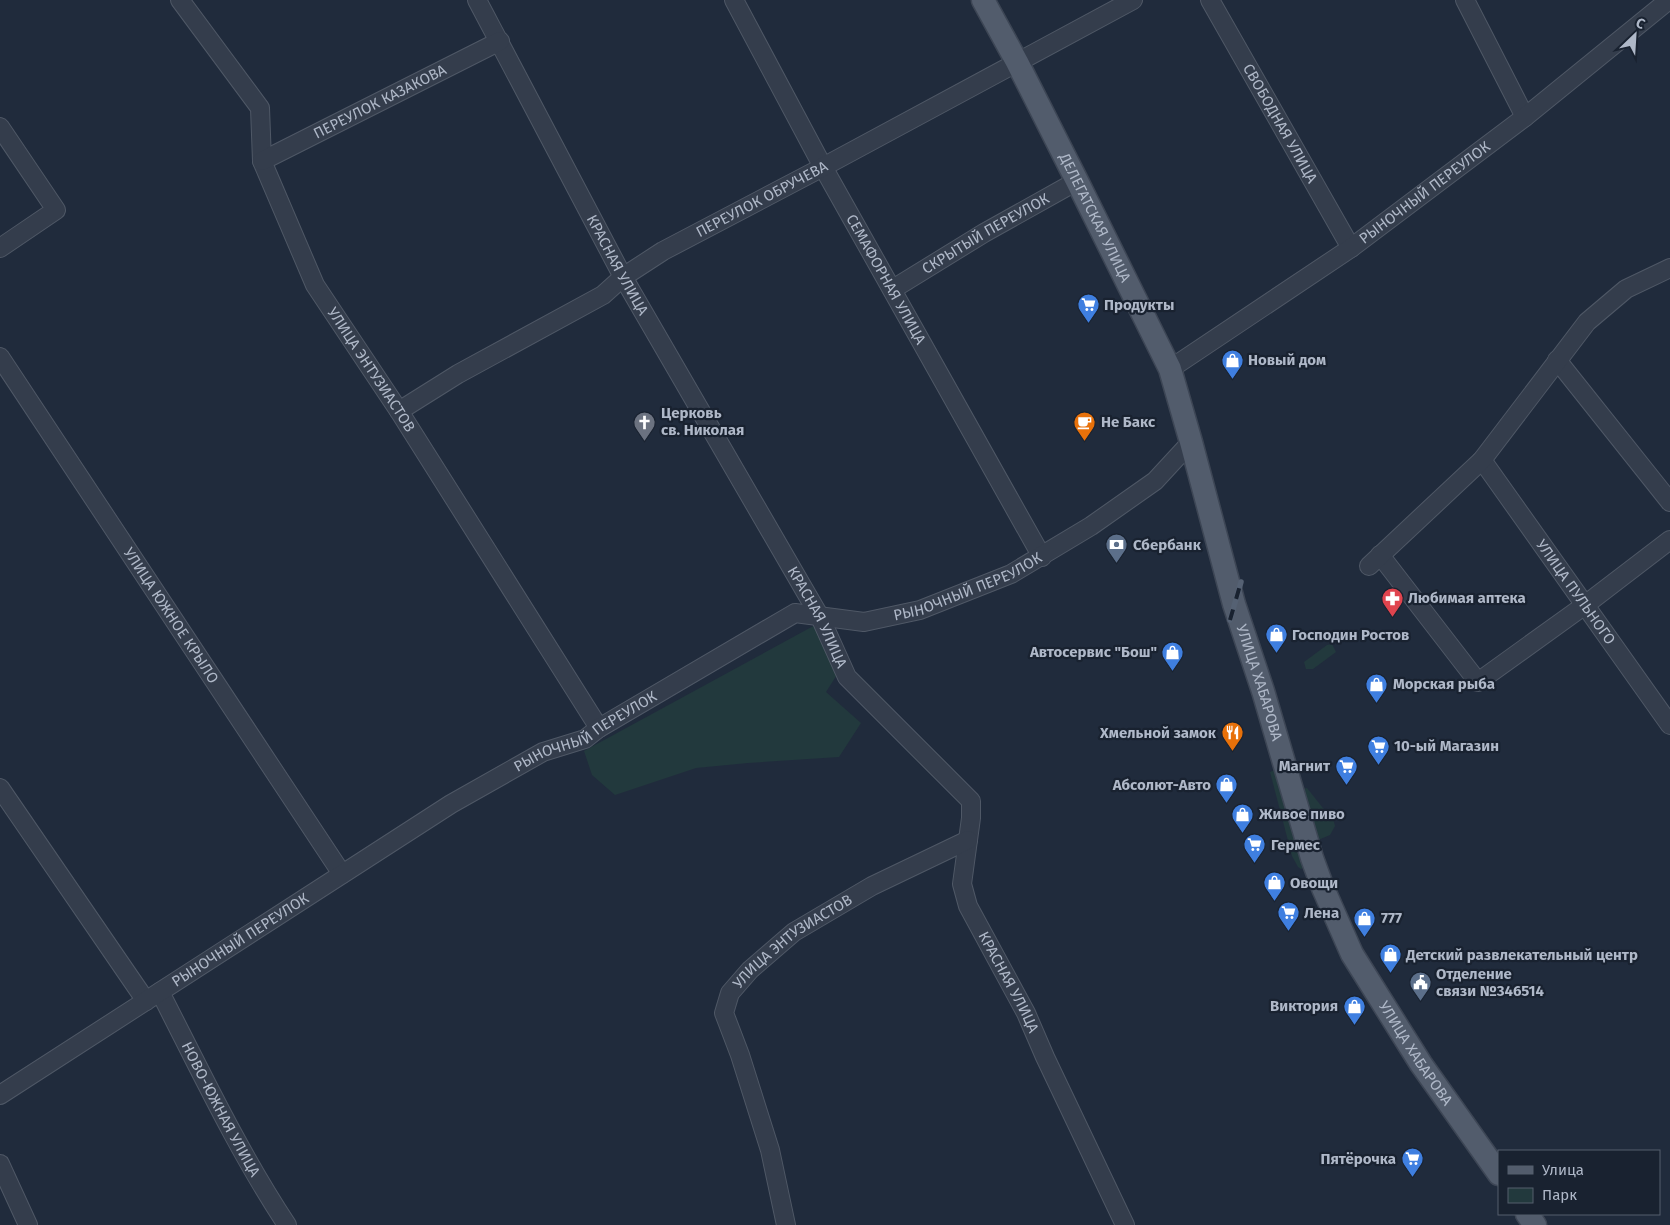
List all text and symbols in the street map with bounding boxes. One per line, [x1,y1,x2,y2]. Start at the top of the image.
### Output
north arrow [1610,10,1660,60]
text: С [1633,14,1648,33]
street label: ПЕРЕУЛОК КАЗАКОВА [310,60,450,143]
street label: СВОБОДНАЯ УЛИЦА [1239,61,1321,187]
street label: РЫНОЧНЫЙ ПЕРЕУЛОК [1356,137,1494,248]
street label: ДЕЛЕГАТСКАЯ УЛИЦА [1055,149,1135,286]
street label: ПЕРЕУЛОК ОБРУЧЕВА [693,157,831,241]
street label: СКРЫТЫЙ ПЕРЕУЛОК [919,189,1053,278]
street label: СЕМАФОРНАЯ УЛИЦА [842,211,930,348]
street label: КРАСНАЯ УЛИЦА [583,212,652,319]
supermarket icon: Продукты [1076,293,1100,324]
place label: Продукты [1104,296,1174,314]
street label: УЛИЦА ЭНТУЗИАСТОВ [324,304,419,435]
shop icon: Новый дом [1220,348,1244,379]
place label: Новый дом [1248,351,1326,369]
place label: Церковь св. Николая [661,404,744,439]
church icon: Церковь св. Николая [633,410,657,441]
cafe icon: Не Бакс [1073,410,1097,441]
place label: Не Бакс [1101,413,1156,431]
bank icon: Сбербанк [1105,533,1129,564]
place label: Сбербанк [1133,536,1202,554]
street label: УЛИЦА ПУЛЬНОГО [1532,536,1619,648]
street label: УЛИЦА ЮЖНОЕ КРЫЛО [120,544,222,687]
street label: РЫНОЧНЫЙ ПЕРЕУЛОК [892,548,1045,624]
street label: КРАСНАЯ УЛИЦА [784,563,851,671]
pharmacy icon: Любимая аптека [1380,586,1404,617]
place label: Любимая аптека [1408,589,1526,607]
street label: УЛИЦА ХАБАРОВА [1232,622,1286,743]
shop icon: Господин Ростов [1264,623,1288,654]
place label: Господин Ростов [1292,626,1409,644]
shop icon: Автосервис "Бош" [1161,640,1185,671]
place label: Автосервис "Бош" [1029,643,1157,661]
shop icon: Морская рыба [1365,672,1389,703]
place label: Морская рыба [1393,675,1495,693]
street label: РЫНОЧНЫЙ ПЕРЕУЛОК [511,687,660,776]
restaurant icon: Хмельной замок [1220,721,1244,752]
place label: Хмельной замок [1099,724,1217,742]
supermarket icon: 10-ый Магазин [1366,734,1390,765]
place label: 10-ый Магазин [1394,737,1499,755]
supermarket icon: Магнит [1334,754,1358,785]
place label: Магнит [1279,757,1331,775]
shop icon: Абсолют-Авто [1215,773,1239,804]
place label: Абсолют-Авто [1112,776,1211,794]
shop icon: Живое пиво [1231,802,1255,833]
place label: Живое пиво [1258,805,1345,823]
supermarket icon: Гермес [1243,833,1267,864]
place label: Гермес [1271,836,1321,854]
shop icon: Овощи [1262,871,1286,902]
place label: Овощи [1290,874,1338,892]
street label: РЫНОЧНЫЙ ПЕРЕУЛОК [168,889,312,991]
street label: УЛИЦА ЭНТУЗИАСТОВ [729,891,856,992]
supermarket icon: Лена [1276,901,1300,932]
place label: Лена [1304,904,1339,922]
shop icon: 777 [1353,906,1377,937]
place label: 777 [1381,909,1402,927]
street label: КРАСНАЯ УЛИЦА [975,928,1043,1036]
shop icon: Детский развлекательный центр [1378,943,1402,974]
place label: Детский развлекательный центр [1405,946,1638,964]
place label: Отделение связи №346514 [1436,965,1544,1000]
public building icon: Отделение связи №346514 [1408,971,1432,1002]
shop icon: Виктория [1342,994,1366,1025]
place label: Виктория [1270,997,1338,1015]
street label: УЛИЦА ХАБАРОВА [1375,998,1457,1109]
street label: НОВО-ЮЖНАЯ УЛИЦА [178,1039,264,1180]
supermarket icon: Пятёрочка [1400,1147,1424,1178]
place label: Пятёрочка [1321,1150,1396,1168]
legend [1498,1150,1660,1215]
text: Улица [1542,1161,1584,1179]
text: Парк [1542,1186,1577,1204]

